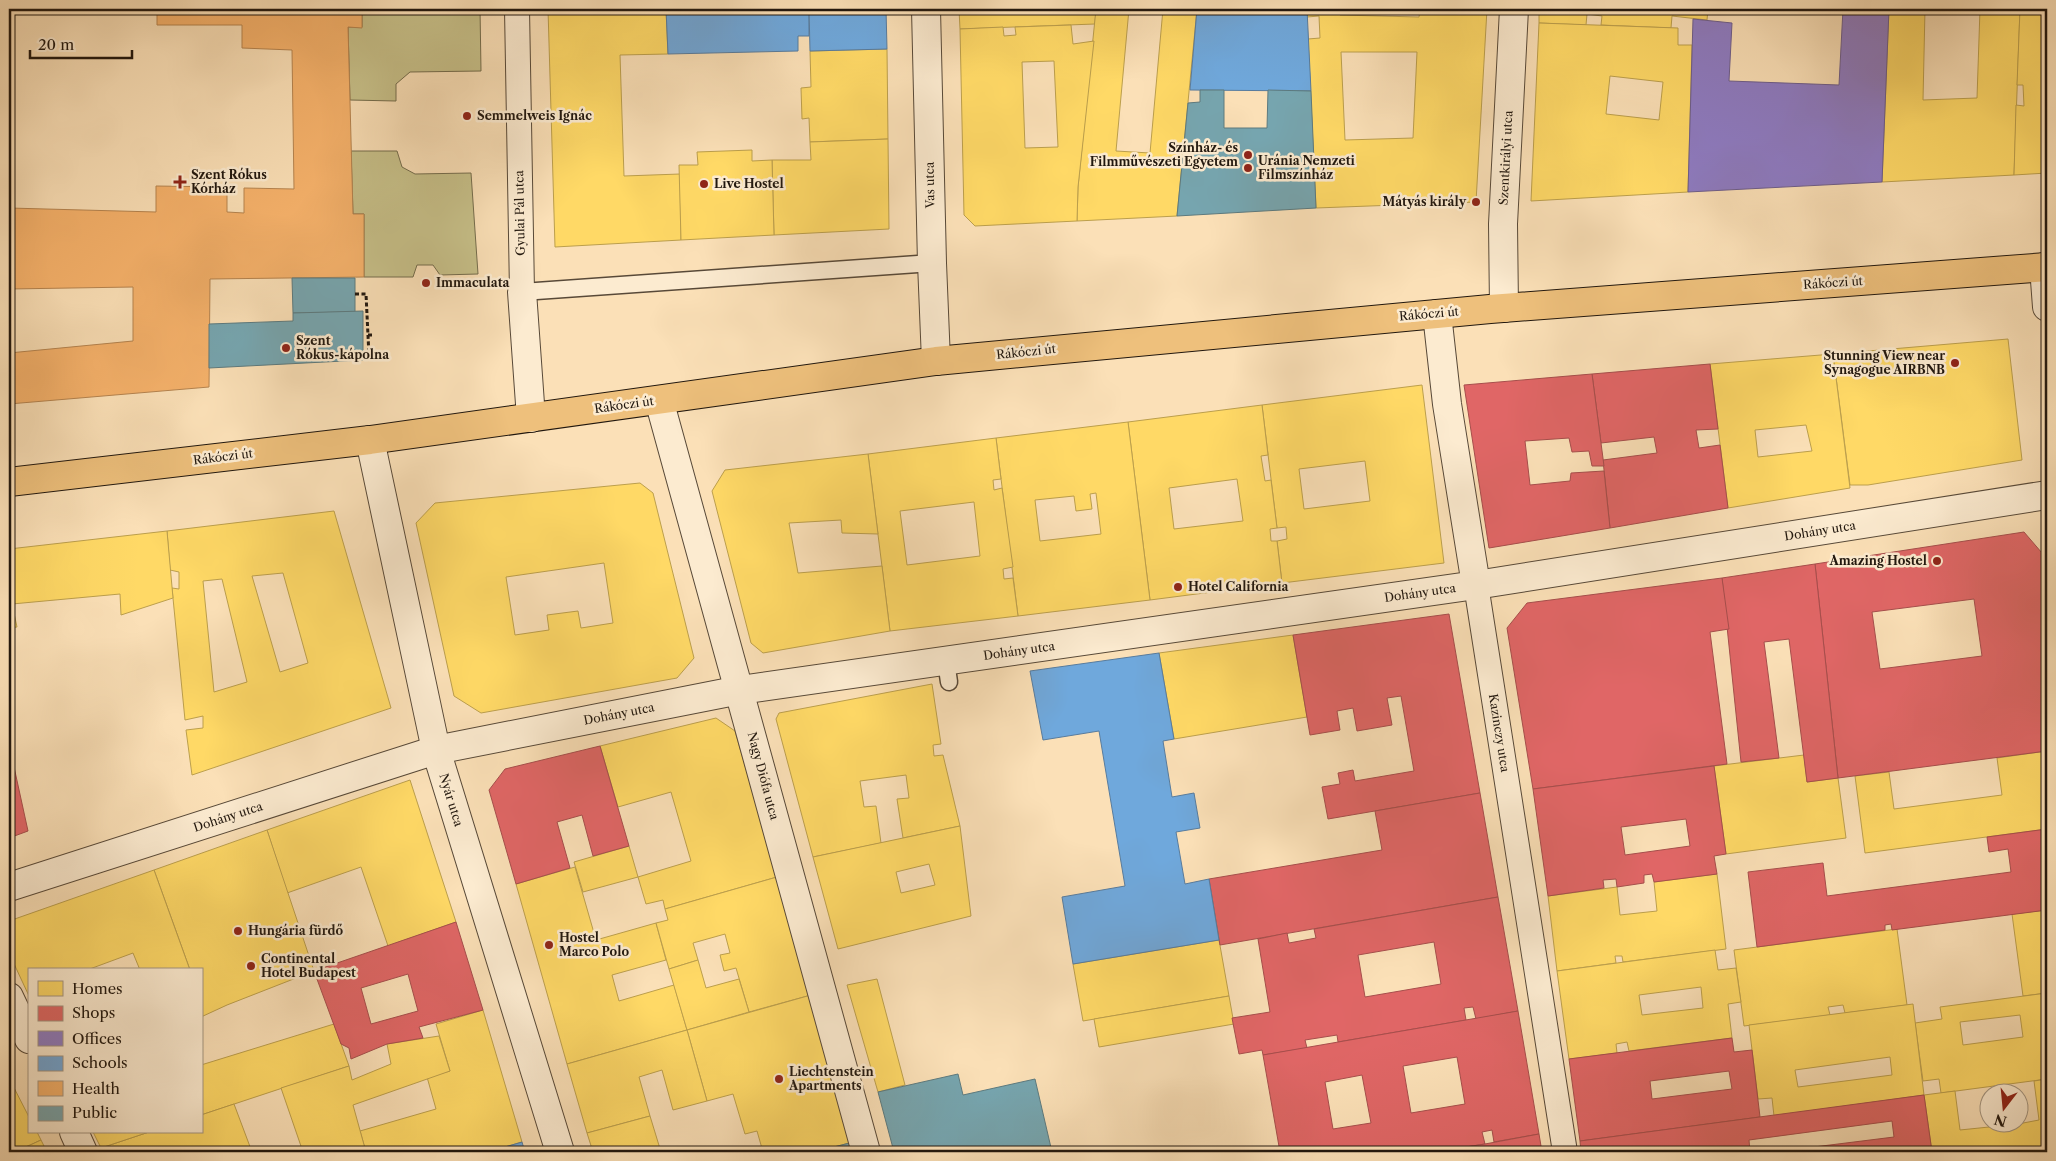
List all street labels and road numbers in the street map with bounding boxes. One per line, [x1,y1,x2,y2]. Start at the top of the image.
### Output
street label: Szentkirályi utca [1496,110,1516,206]
street label: Vas utca [922,161,937,209]
street label: Gyulai Pál utca [511,169,528,256]
street label: Rákóczi út [1803,273,1864,292]
street label: Rákóczi út [1399,303,1460,324]
street label: Rákóczi út [995,341,1057,362]
street label: Rákóczi út [593,393,655,416]
street label: Rákóczi út [192,445,254,468]
street label: Dohány utca [1783,517,1857,544]
street label: Dohány utca [1383,580,1457,605]
street label: Dohány utca [982,638,1056,663]
street label: Kazinczy utca [1486,693,1513,774]
street label: Dohány utca [582,699,656,728]
street label: Nagy Diófa utca [745,730,783,822]
street label: Nyár utca [436,772,467,829]
street label: Dohány utca [191,798,265,835]

